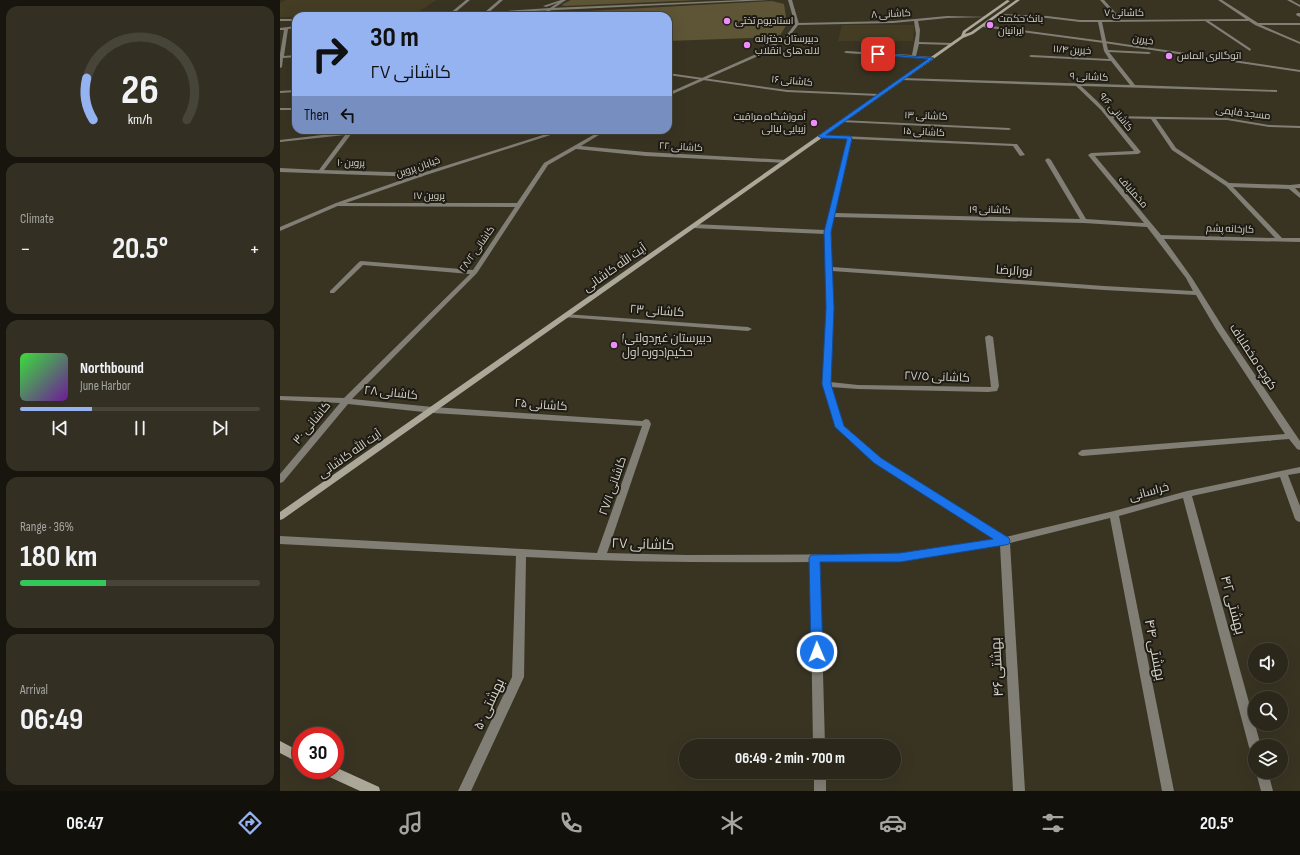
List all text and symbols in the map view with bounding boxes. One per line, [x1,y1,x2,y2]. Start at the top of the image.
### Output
street label: کاشانی ۸ [871,7,911,21]
street label: کاشانی ۷ [1104,7,1144,19]
place label: بانک حکمت ایرانیان [998,13,1043,37]
place label: استادیوم تختی [735,15,793,28]
marker: استادیوم تختی [722,16,732,26]
marker: بانک حکمت ایرانیان [985,20,995,30]
text: 30 m [370,21,419,54]
icon: right [304,28,356,80]
street label: خیرین [1132,32,1154,48]
place label: دبیرستان دخترانه لاله های انقلاب [755,33,819,57]
pin [861,37,895,71]
marker: دبیرستان دخترانه لاله های انقلاب [742,40,752,50]
icon: arrive [867,43,889,65]
street label: خیرین ۱۱/۴ [1052,43,1092,57]
place label: اتوگالری الماس [1177,50,1241,62]
marker: اتوگالری الماس [1164,51,1174,61]
text: کاشانی ۲۷ [370,62,451,83]
text: 26 [121,65,159,114]
street label: کاشانی ۹ [1069,70,1109,84]
street label: کاشانی ۱۶ [771,73,813,89]
street label: کاشانی ۹/۶ [1096,90,1136,134]
icon: left [337,104,359,126]
street label: مسجد قایمی [1215,104,1271,122]
text: Then [304,106,329,125]
street label: کاشانی ۱۳ [904,109,948,123]
text: km/h [128,110,152,127]
place label: آموزشگاه مراقبت زیبایی لیالی [733,111,806,135]
marker: آموزشگاه مراقبت زیبایی لیالی [809,118,819,128]
street label: کاشانی ۱۵ [903,125,945,139]
street label: کاشانی ۲۲ [659,140,703,154]
street label: خیابان پروین [394,154,442,180]
street label: پروین ۱۰ [337,157,365,169]
street label: مخملباف [1116,174,1150,210]
street label: پروین ۱۷ [413,190,445,202]
street label: کاشانی ۱۹ [969,204,1011,216]
text: Climate [20,211,54,227]
street label: کارخانه پشم [1206,222,1254,237]
street label: کاشانی ۲۸/۲ [457,224,497,274]
text: 20.5° [112,231,168,267]
text: − [20,236,31,263]
text: + [249,236,260,263]
street label: آیت الله کاشانی [580,239,650,295]
street label: نورالرضا [995,262,1033,280]
street label: کاشانی ۲۳ [629,302,685,320]
street label: کوچه مخملباف [1225,321,1280,394]
place label: (دبیرستان غيردولتی حکیم(دوره اول [622,331,712,360]
marker: (دبیرستان غيردولتی حکیم(دوره اول [609,340,619,350]
text: Northbound [80,359,144,378]
street label: کاشانی ٢٧/٥ [904,368,970,386]
text: June Harbor [80,378,131,394]
street label: کاشانی ۲۸ [363,383,419,403]
street label: کاشانی ۲۵ [514,396,568,414]
street label: کاشانی ۳۰ [290,399,334,447]
icon: previous [49,417,71,439]
icon: pause [129,417,151,439]
icon: next [209,417,231,439]
street label: آیت الله کاشانی [315,425,385,481]
street label: کاشانی ۲۷/۱ [596,455,630,517]
street label: خراسانی [1127,479,1171,505]
text: Range · 36% [20,519,74,535]
street label: کاشانی ۲۷ [611,534,675,554]
text: 180 km [20,539,97,575]
street label: بهشتی ۴۲ [1217,574,1249,636]
street label: بهشتی ۴۴ [1141,618,1169,682]
position arrow [796,631,838,673]
street label: بهشتی ۴۶ [987,637,1007,697]
map controls [1248,643,1288,779]
button: sound [1248,643,1288,683]
street label: بهشتی ۵۰ [470,676,508,732]
text: Arrival [20,682,48,698]
button: search [1248,691,1288,731]
text: 06:49 [20,702,83,738]
speed limit sign: 30 [292,727,344,779]
button: layers [1248,739,1288,779]
text: 06:49 · 2 min · 700 m [735,749,845,768]
icon: directions [236,809,264,837]
icon: music [397,809,425,837]
icon: phone [557,809,585,837]
icon: climate [718,809,746,837]
icon: car [879,809,907,837]
icon: filters [1039,809,1067,837]
text: 06:47 [66,813,103,834]
text: 20.5° [1200,813,1234,834]

